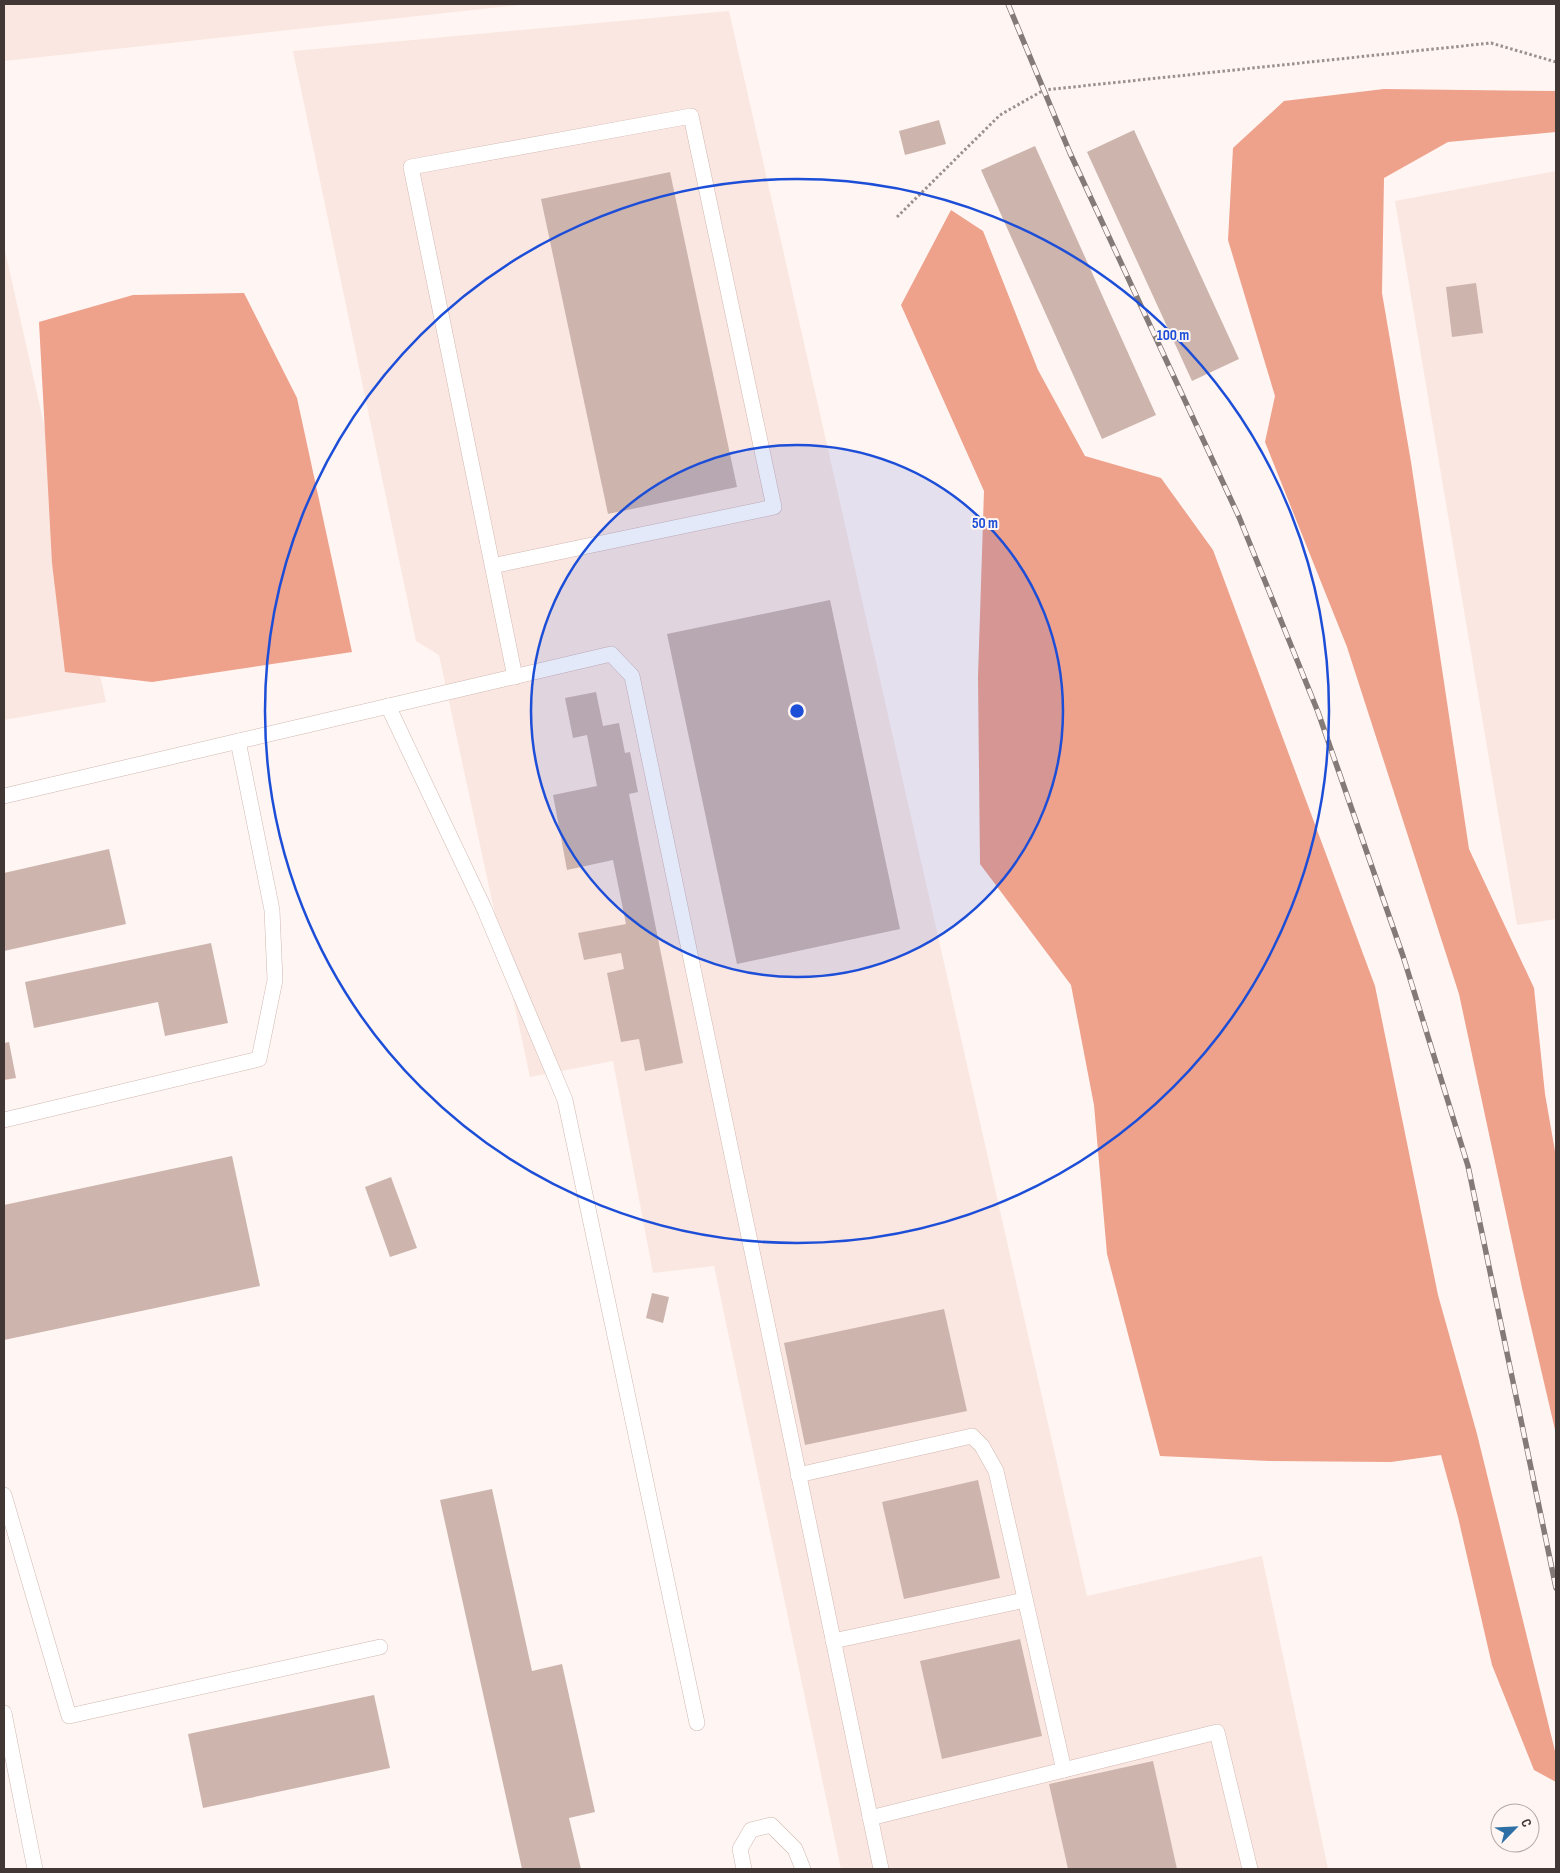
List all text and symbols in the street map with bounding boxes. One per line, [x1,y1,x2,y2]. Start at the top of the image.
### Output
text: 100 m [1157,326,1189,345]
text: 50 m [972,514,998,533]
centre of rings [788,702,806,720]
north arrow [1490,1803,1540,1853]
text: С [1517,1816,1536,1830]

